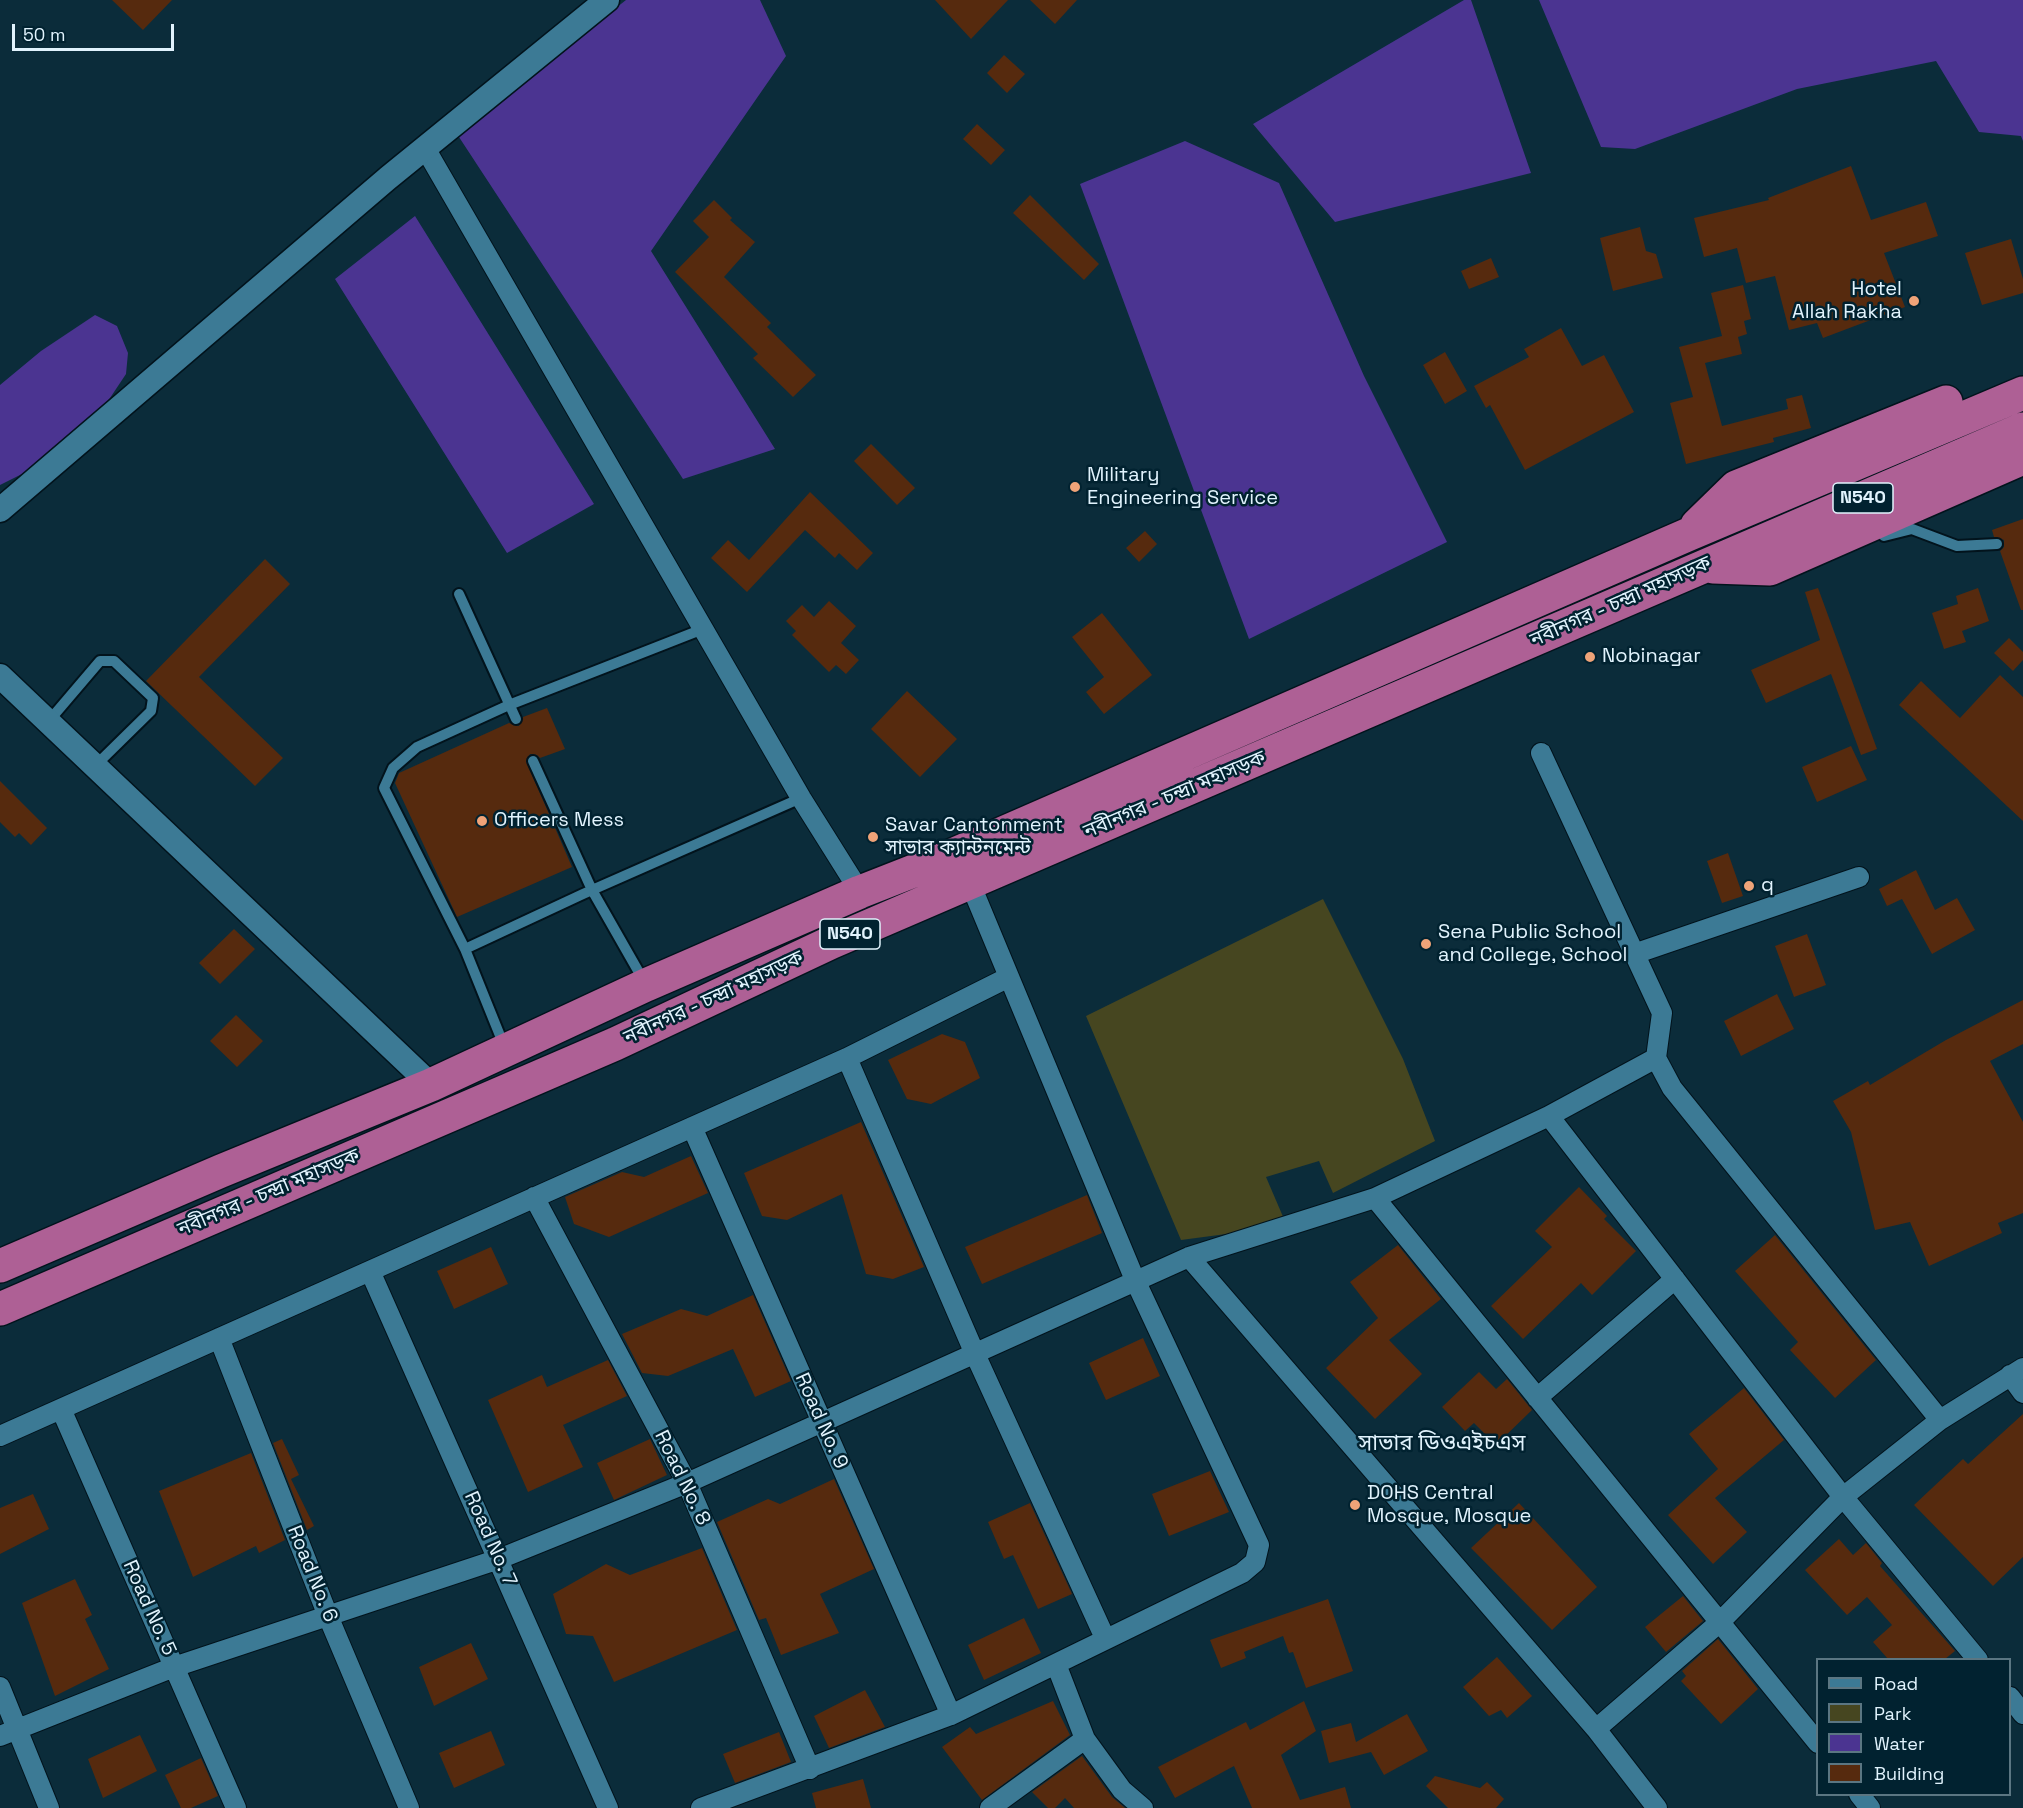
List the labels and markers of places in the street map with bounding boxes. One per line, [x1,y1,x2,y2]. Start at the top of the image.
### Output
place label: Hotel Allah Rakha [1792,278,1902,325]
marker: Hotel Allah Rakha [1907,294,1921,308]
place label: Military Engineering Service [1087,464,1278,511]
marker: Military Engineering Service [1068,480,1082,494]
place label: Nobinagar [1602,645,1701,669]
marker: Nobinagar [1583,650,1597,664]
place label: Officers Mess [494,809,624,833]
marker: Officers Mess [475,814,489,828]
place label: Savar Cantonment সাভার ক্যান্টনমেন্ট [885,814,1063,861]
marker: Savar Cantonment সাভার ক্যান্টনমেন্ট [866,830,880,844]
place label: q [1761,874,1774,898]
marker: q [1742,879,1756,893]
place label: Sena Public School and College, School [1438,921,1627,968]
marker: Sena Public School and College, School [1419,937,1433,951]
place label: DOHS Central Mosque, Mosque [1367,1482,1531,1529]
marker: DOHS Central Mosque, Mosque [1348,1498,1362,1512]

